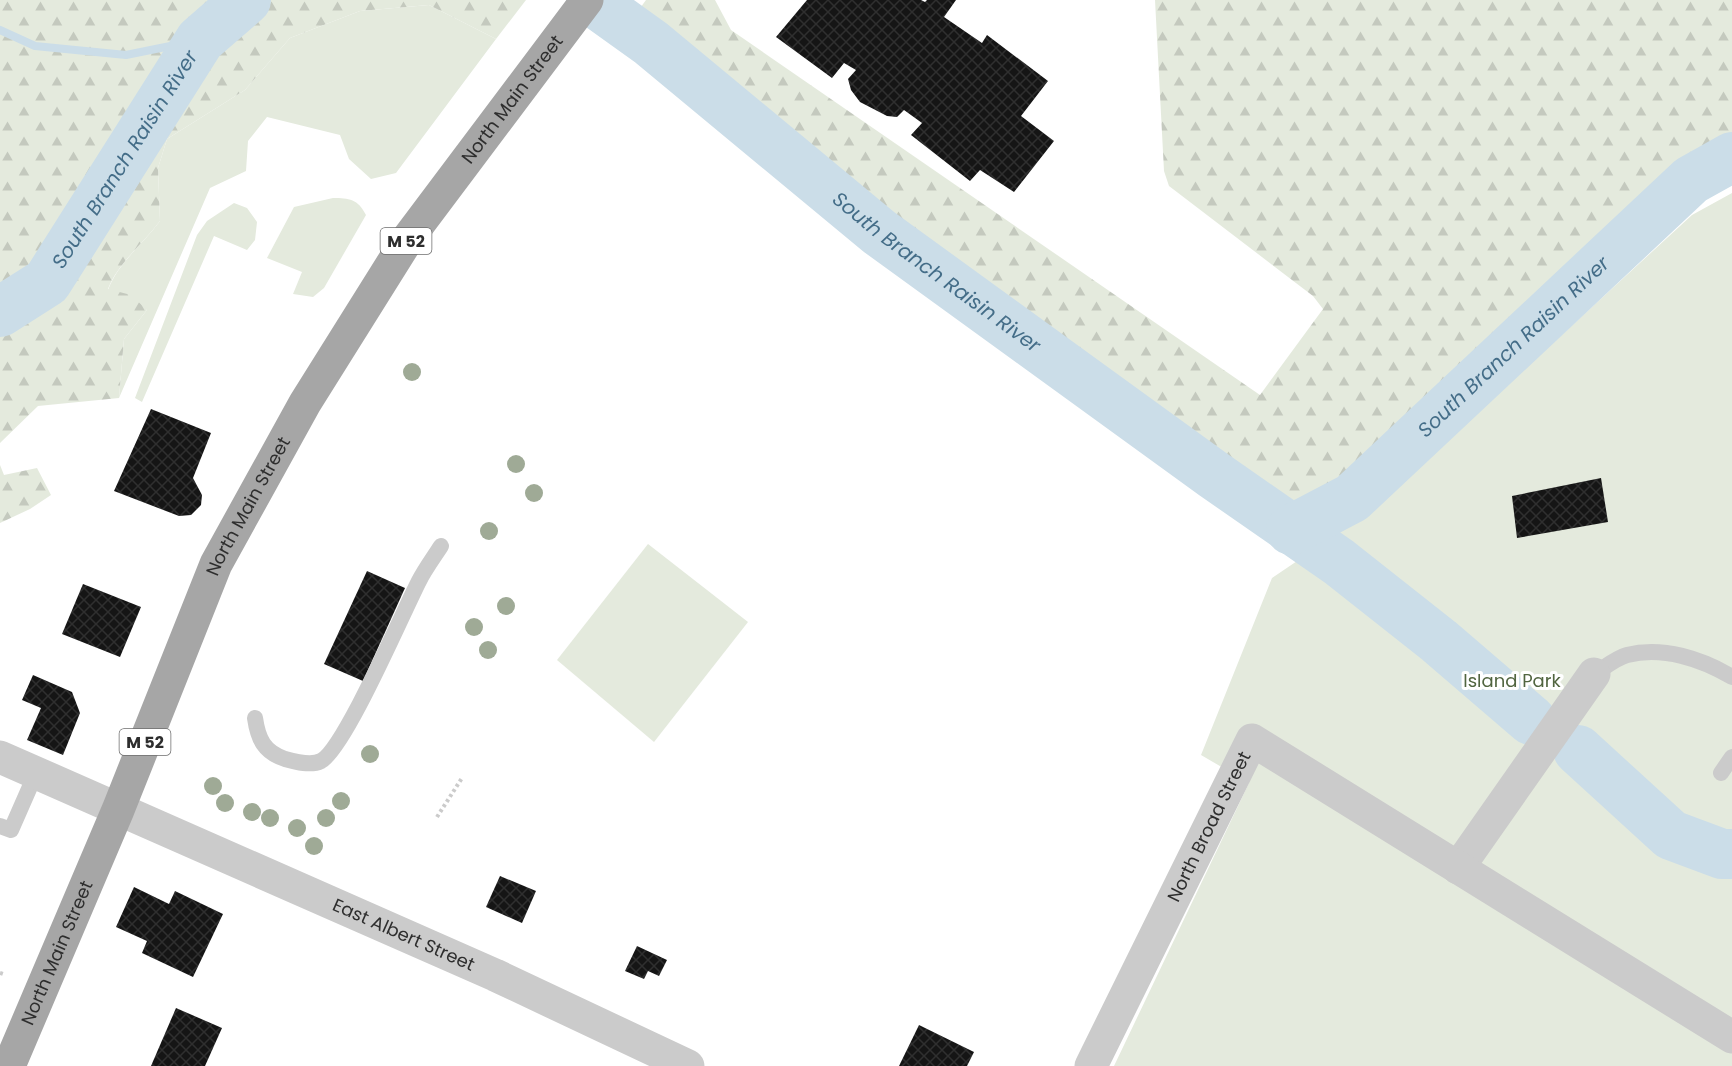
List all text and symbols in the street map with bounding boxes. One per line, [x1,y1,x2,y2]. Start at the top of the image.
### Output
street label: North Main Street [455,30,569,169]
water label: South Branch Raisin River [45,44,204,274]
water label: South Branch Raisin River [826,185,1047,359]
road number: M 52 [380,228,432,254]
water label: South Branch Raisin River [1411,249,1616,444]
street label: North Main Street [200,432,296,579]
park label: Island Park [1463,668,1561,693]
road number: M 52 [120,729,170,755]
street label: North Broad Street [1161,747,1257,906]
street label: North Main Street [15,876,99,1029]
street label: East Albert Street [329,892,479,977]

